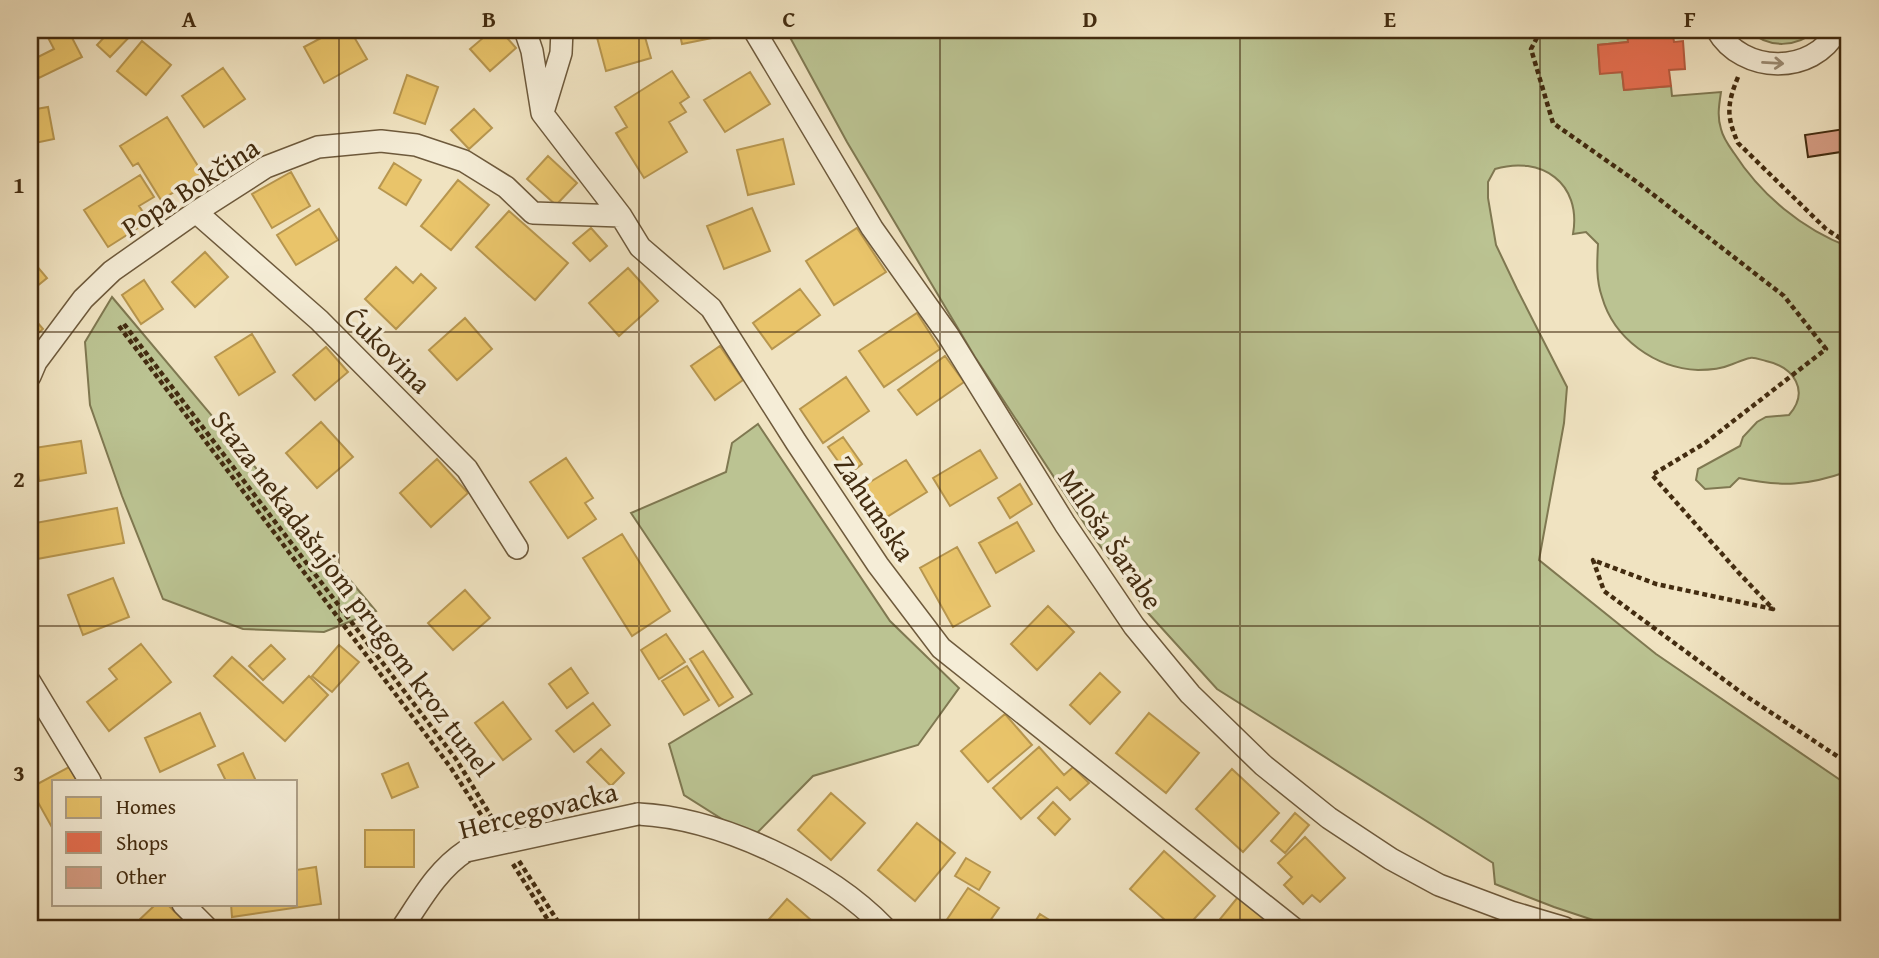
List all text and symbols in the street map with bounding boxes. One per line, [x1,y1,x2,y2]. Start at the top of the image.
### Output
text: A [182,2,197,35]
text: B [482,2,496,35]
text: C [782,2,796,35]
text: D [1083,2,1098,35]
text: E [1384,2,1396,35]
text: F [1684,2,1696,35]
one-way arrow [1761,56,1784,69]
street label: Popa Bokčina [113,126,268,247]
text: 1 [13,168,25,201]
street label: Ćukovina [335,297,442,403]
street label: Staza nekadašnjom prugom kroz tunel [202,401,505,785]
street label: Zahumska [825,446,926,570]
street label: Miloša Šarabe [1049,460,1174,618]
text: 2 [13,462,25,495]
text: 3 [13,756,25,789]
street label: Hercegovacka [454,770,622,849]
legend [52,780,298,906]
text: Homes [116,791,176,822]
text: Shops [116,827,168,858]
text: Other [116,861,167,892]

